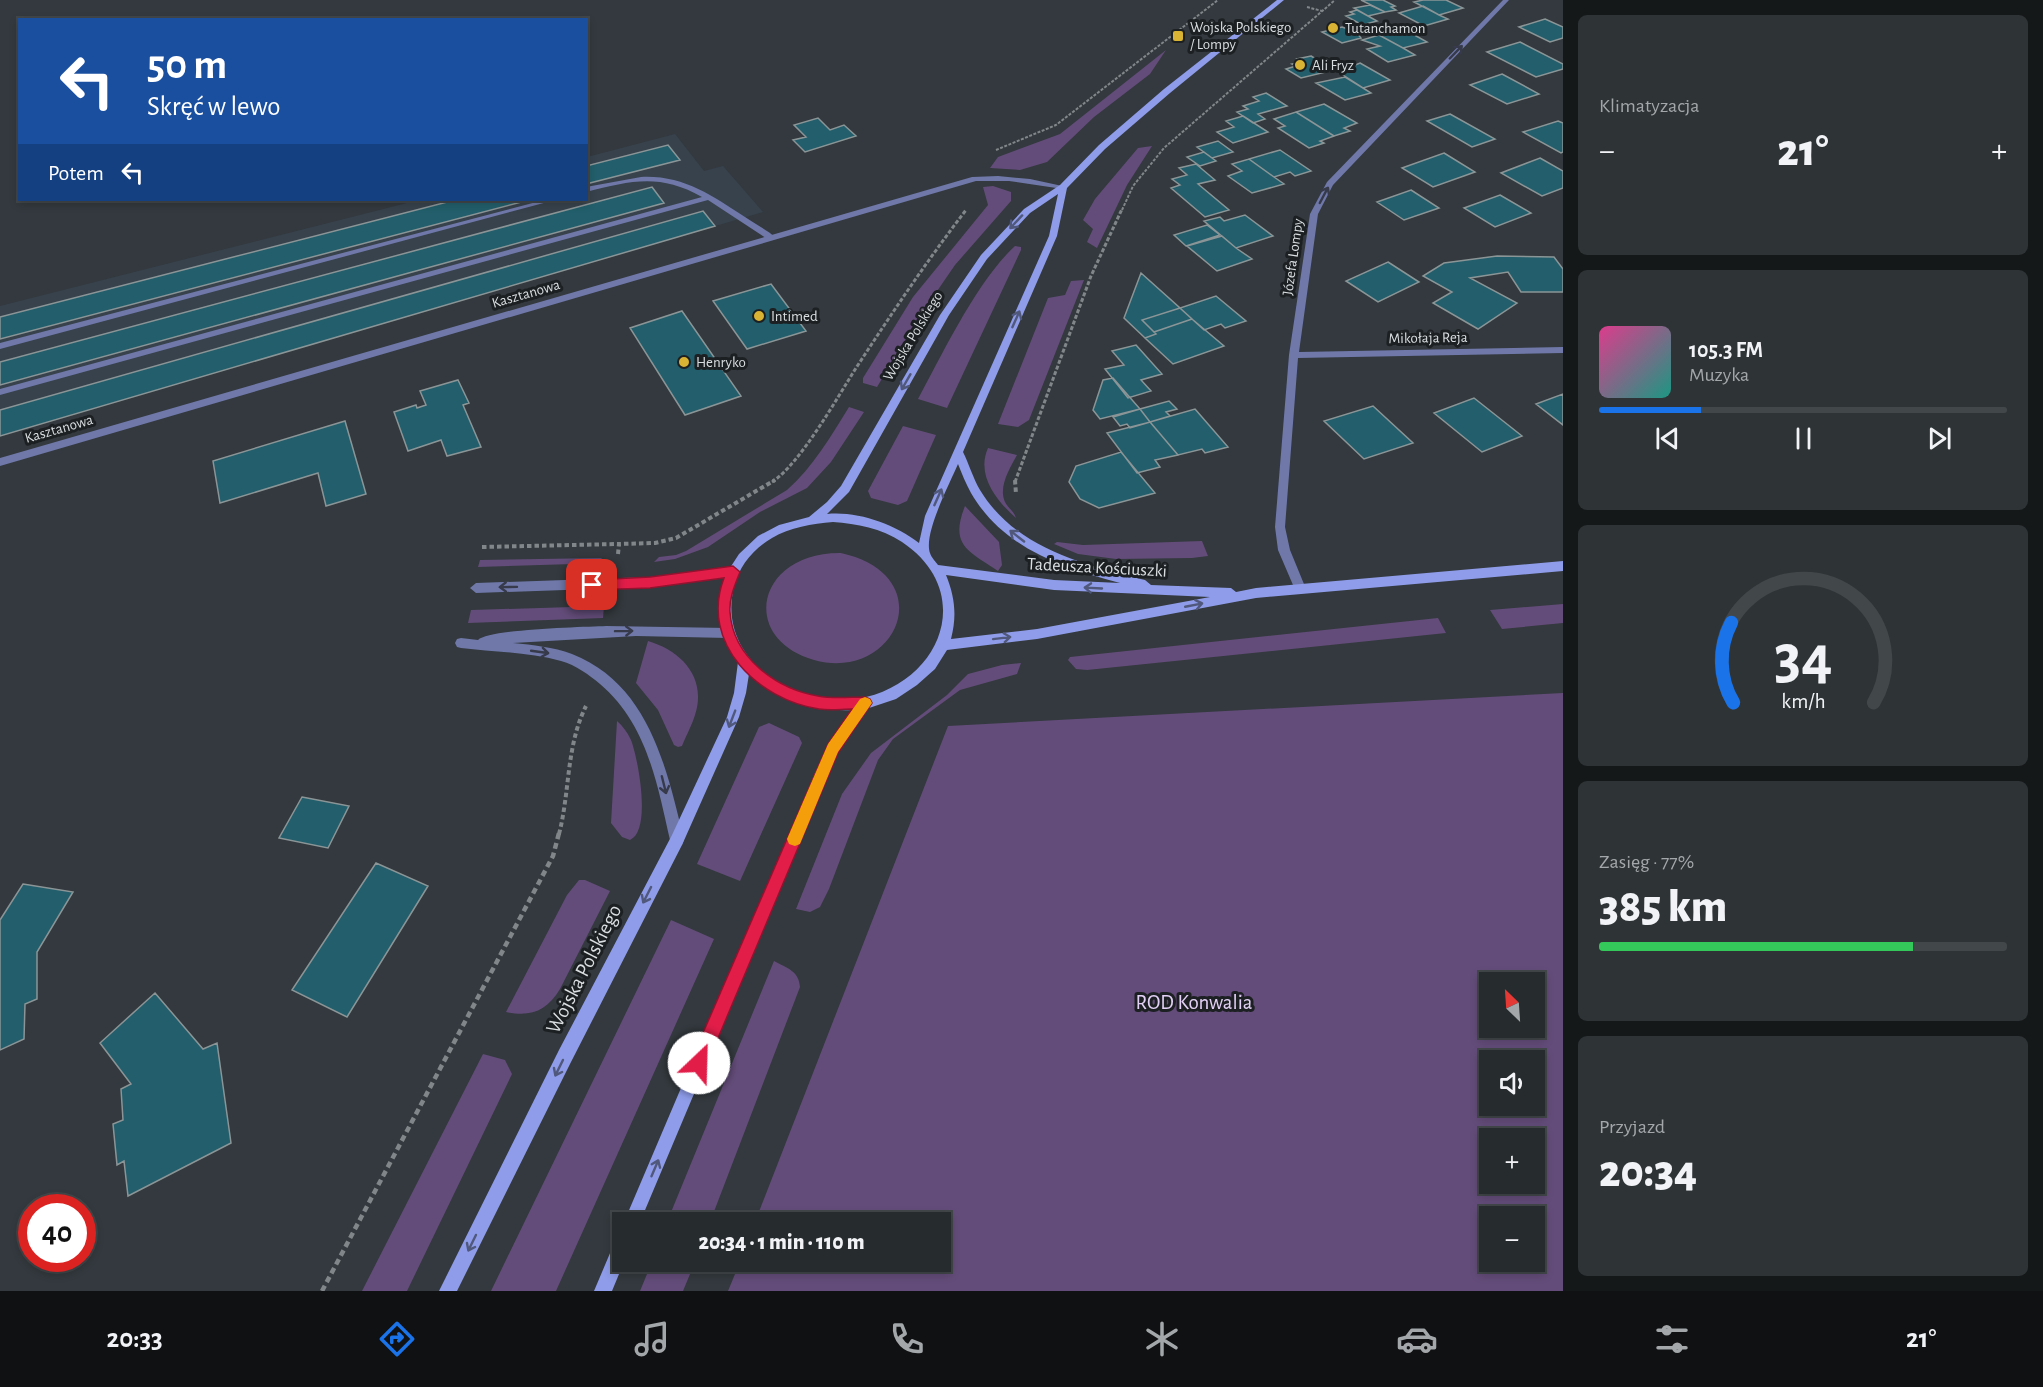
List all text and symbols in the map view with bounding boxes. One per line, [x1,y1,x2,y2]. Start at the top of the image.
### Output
place label: Wojska Polskiego / Lompy [1190,20,1291,52]
marker: Tutanchamon [1326,21,1340,35]
place label: Tutanchamon [1345,21,1426,36]
marker: Wojska Polskiego / Lompy [1171,29,1185,43]
icon: left [48,42,126,120]
text: 50 m [147,44,227,86]
one-way arrow [1449,45,1463,60]
marker: Ali Fryz [1293,58,1307,72]
place label: Ali Fryz [1312,58,1354,73]
text: Skręć w lewo [147,93,281,120]
text: Klimatyzacja [1599,96,1700,116]
text: 21° [1777,129,1829,174]
text: − [1599,135,1615,168]
text: + [1991,135,2007,168]
icon: left [116,156,149,189]
text: Potem [48,162,104,184]
one-way arrow [1319,187,1330,205]
one-way arrow [1009,215,1024,230]
street label: Józefa Lompy [1280,217,1306,296]
street label: Kasztanowa [490,277,562,311]
street label: Wojska Polskiego [880,289,946,383]
marker: Intimed [752,309,766,323]
place label: Intimed [771,309,818,324]
one-way arrow [1011,310,1023,328]
street label: Mikołaja Reja [1388,330,1468,346]
text: 105.3 FM [1689,339,1763,361]
marker: Henryko [677,355,691,369]
place label: Henryko [696,355,746,370]
text: Muzyka [1689,365,1749,385]
one-way arrow [900,373,912,390]
street label: Kasztanowa [23,412,95,446]
icon: previous [1651,422,1684,455]
icon: pause [1787,422,1820,455]
icon: next [1923,422,1956,455]
one-way arrow [933,489,944,507]
one-way arrow [1009,530,1025,543]
street label: Tadeusza Kościuszki [1027,555,1167,581]
pin [566,559,617,610]
icon: arrive [575,568,608,601]
one-way arrow [498,581,518,593]
one-way arrow [1084,582,1104,593]
one-way arrow [1184,599,1204,610]
one-way arrow [614,625,634,637]
text: 34 [1774,627,1832,689]
one-way arrow [992,632,1012,643]
one-way arrow [530,646,550,657]
text: km/h [1781,691,1825,712]
one-way arrow [726,709,737,728]
one-way arrow [659,775,670,794]
text: Zasięg · 77% [1599,852,1694,872]
one-way arrow [641,885,653,903]
text: 385 km [1599,885,1727,930]
street label: Wojska Polskiego [542,901,626,1037]
north arrow [1479,972,1545,1038]
map controls [1479,972,1545,1272]
park label: ROD Konwalia [1136,992,1253,1013]
position arrow [667,1031,731,1095]
button: sound [1479,1050,1545,1116]
one-way arrow [552,1059,564,1077]
text: Przyjazd [1599,1117,1665,1137]
button: + [1479,1128,1545,1194]
text: 20:34 [1599,1150,1697,1195]
one-way arrow [649,1160,661,1178]
speed limit sign: 40 [18,1194,96,1272]
button: − [1479,1206,1545,1272]
text: 20:34 · 1 min · 110 m [698,1231,865,1253]
one-way arrow [465,1233,477,1251]
icon: directions [376,1318,418,1360]
icon: music [631,1318,673,1360]
icon: phone [886,1318,928,1360]
icon: climate [1141,1318,1183,1360]
icon: car [1396,1318,1438,1360]
icon: filters [1651,1318,1693,1360]
text: 20:33 [107,1325,163,1352]
text: 21° [1906,1325,1936,1352]

